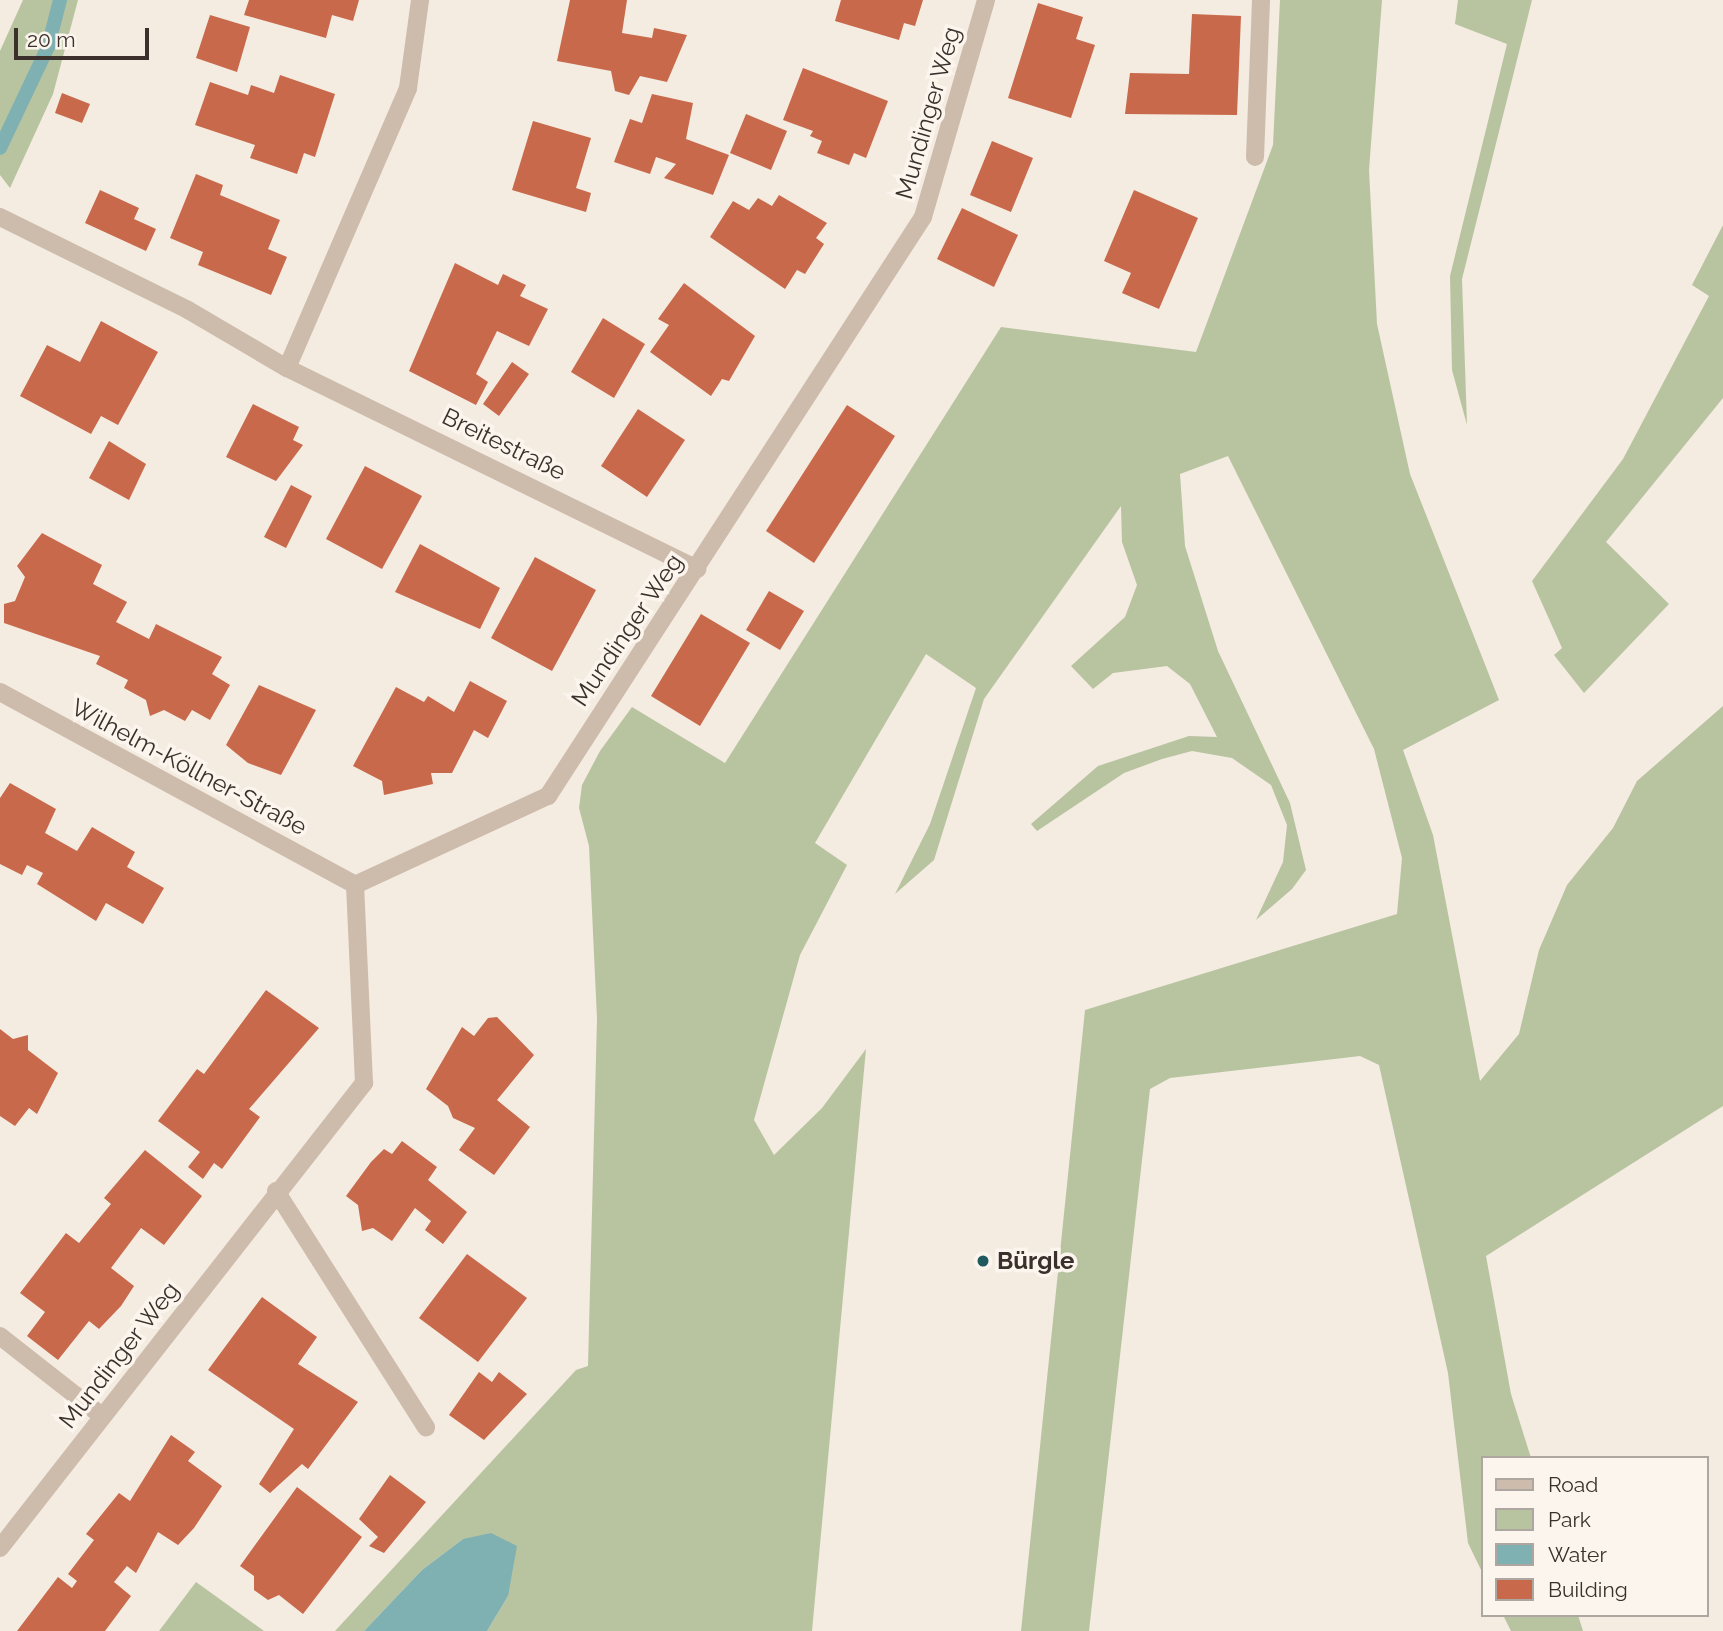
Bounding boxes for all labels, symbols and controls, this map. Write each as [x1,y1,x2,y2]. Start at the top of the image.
scale bar [18,14,152,58]
street label: Mundinger Weg [889,23,967,203]
text: 20 m [27,27,75,52]
street label: Breitestraße [438,402,570,486]
street label: Mundinger Weg [565,548,689,712]
street label: Wilhelm-Köllner-Straße [66,693,312,841]
place label: Bürgle [997,1247,1074,1275]
marker: Bürgle [975,1253,991,1269]
street label: Mundinger Weg [52,1275,186,1435]
legend [1482,1456,1709,1617]
text: Road [1548,1472,1598,1497]
text: Park [1548,1507,1591,1532]
text: Water [1548,1542,1607,1567]
text: Building [1548,1577,1628,1602]

